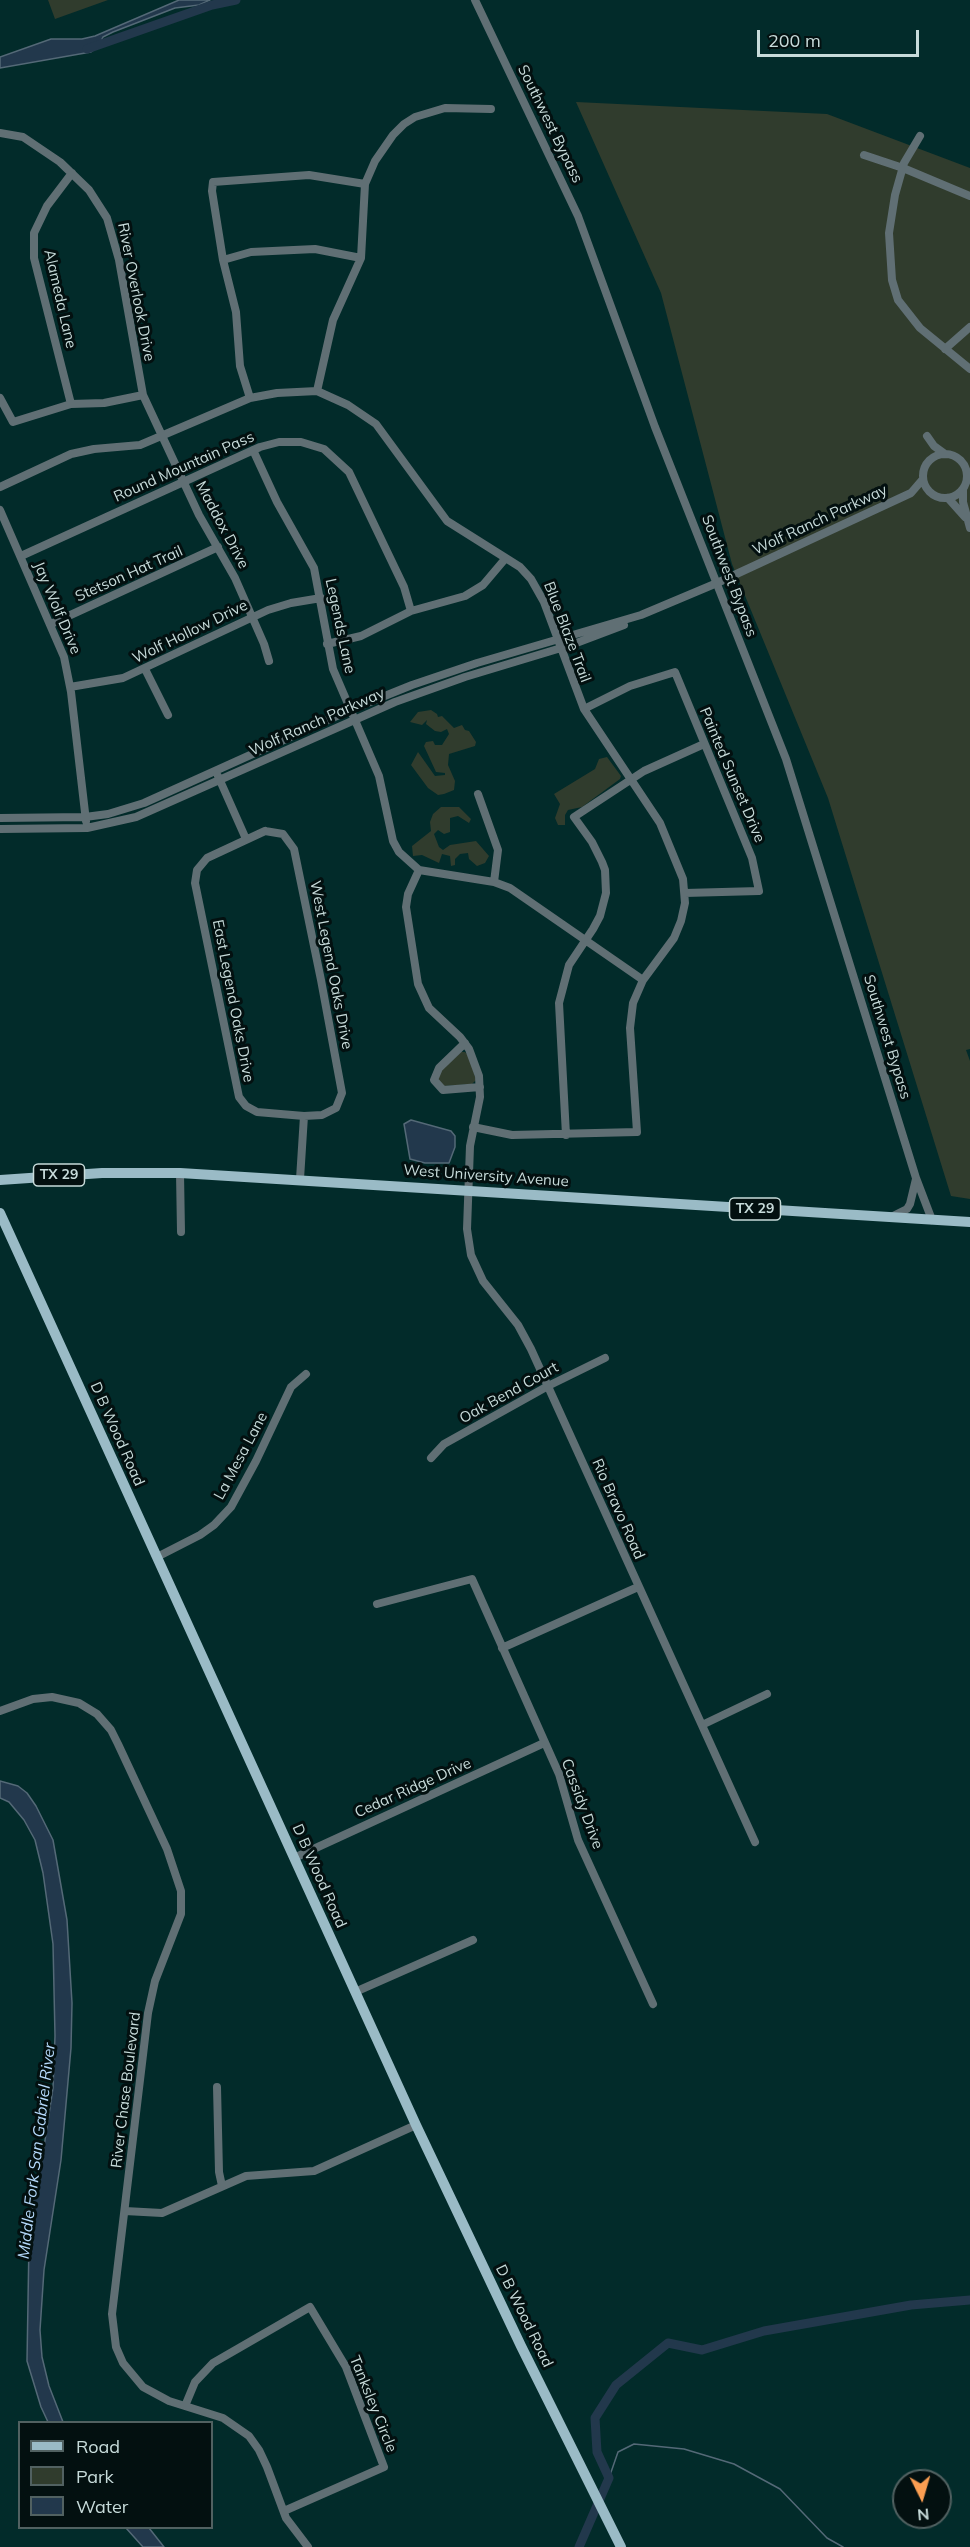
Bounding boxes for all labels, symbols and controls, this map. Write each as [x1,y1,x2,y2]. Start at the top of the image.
scale bar [760,18,922,56]
text: 200 m [768,29,821,52]
street label: Southwest Bypass [514,62,586,186]
street label: River Overlook Drive [114,221,158,363]
street label: Alameda Lane [40,248,80,350]
street label: Round Mountain Pass [111,428,257,506]
street label: Maddox Drive [191,478,253,572]
street label: Wolf Ranch Parkway [750,481,890,559]
street label: Southwest Bypass [697,512,761,640]
street label: Stetson Hat Trail [72,542,186,606]
street label: Jay Wolf Drive [29,559,85,657]
street label: Legends Lane [321,577,359,675]
street label: Blue Blaze Trail [540,579,594,685]
street label: Wolf Hollow Drive [130,596,250,668]
street label: Wolf Ranch Parkway [247,684,387,760]
street label: Painted Sunset Drive [695,705,769,845]
street label: West Legend Oaks Drive [306,879,356,1051]
street label: East Legend Oaks Drive [208,918,258,1084]
street label: Southwest Bypass [860,973,914,1101]
street label: West University Avenue [403,1161,569,1191]
road number: TX 29 [34,1164,84,1186]
road number: TX 29 [730,1198,780,1220]
street label: Oak Bend Court [456,1358,562,1428]
street label: D B Wood Road [86,1379,148,1489]
street label: La Mesa Lane [210,1409,272,1503]
street label: Rio Bravo Road [588,1456,648,1562]
street label: Cedar Ridge Drive [352,1754,474,1822]
street label: Cassidy Drive [557,1756,607,1852]
street label: D B Wood Road [288,1821,350,1931]
street label: River Chase Boulevard [107,2011,145,2169]
water label: Middle Fork San Gabriel River [14,2042,60,2260]
street label: D B Wood Road [491,2262,557,2370]
street label: Tanksley Circle [345,2353,401,2455]
legend [18,2421,213,2529]
text: Road [76,2435,120,2458]
text: Park [76,2465,114,2488]
north arrow [892,2469,952,2529]
text: Water [76,2495,128,2518]
text: N [916,2504,930,2525]

